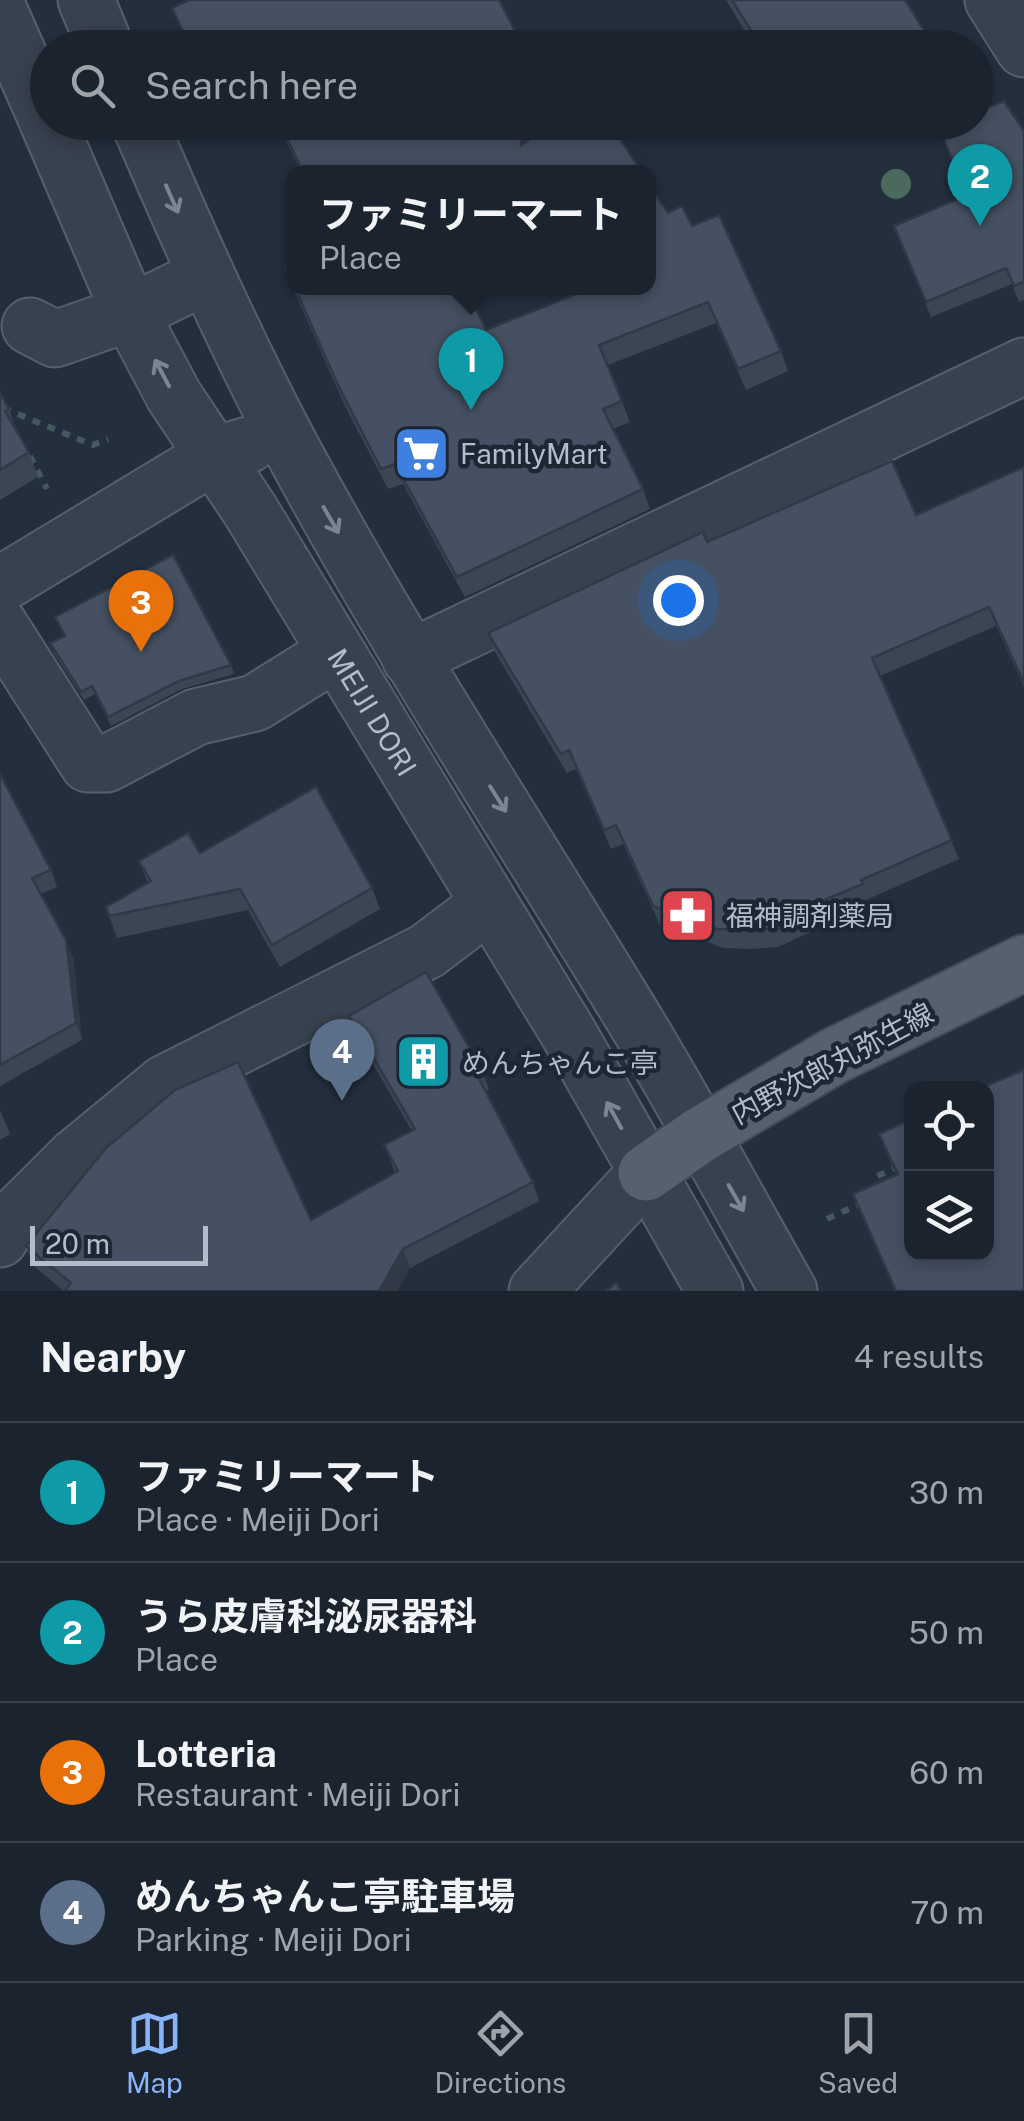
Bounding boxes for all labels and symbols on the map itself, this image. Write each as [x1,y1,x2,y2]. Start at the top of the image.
pin: 2 [948,144,1012,226]
one-way arrow [164,183,182,214]
pin: 1 [438,328,504,410]
one-way arrow [152,359,171,388]
supermarket icon: FamilyMart [391,423,451,483]
place label: FamilyMart [460,437,608,470]
one-way arrow [322,505,342,534]
pin: 3 [108,570,174,652]
your location [653,575,704,626]
street label: MEIJI DORI [322,642,424,781]
one-way arrow [488,784,508,813]
pharmacy icon: 福神調剤薬局 [657,885,717,945]
place label: 福神調剤薬局 [726,899,894,932]
street label: 内野次郎丸弥生線 [725,996,939,1130]
pin: 4 [310,1018,374,1101]
building icon: めんちゃんこ亭 [393,1032,453,1092]
place label: めんちゃんこ亭 [462,1046,658,1079]
one-way arrow [604,1101,624,1130]
one-way arrow [727,1183,747,1212]
scale bar [30,1221,208,1266]

